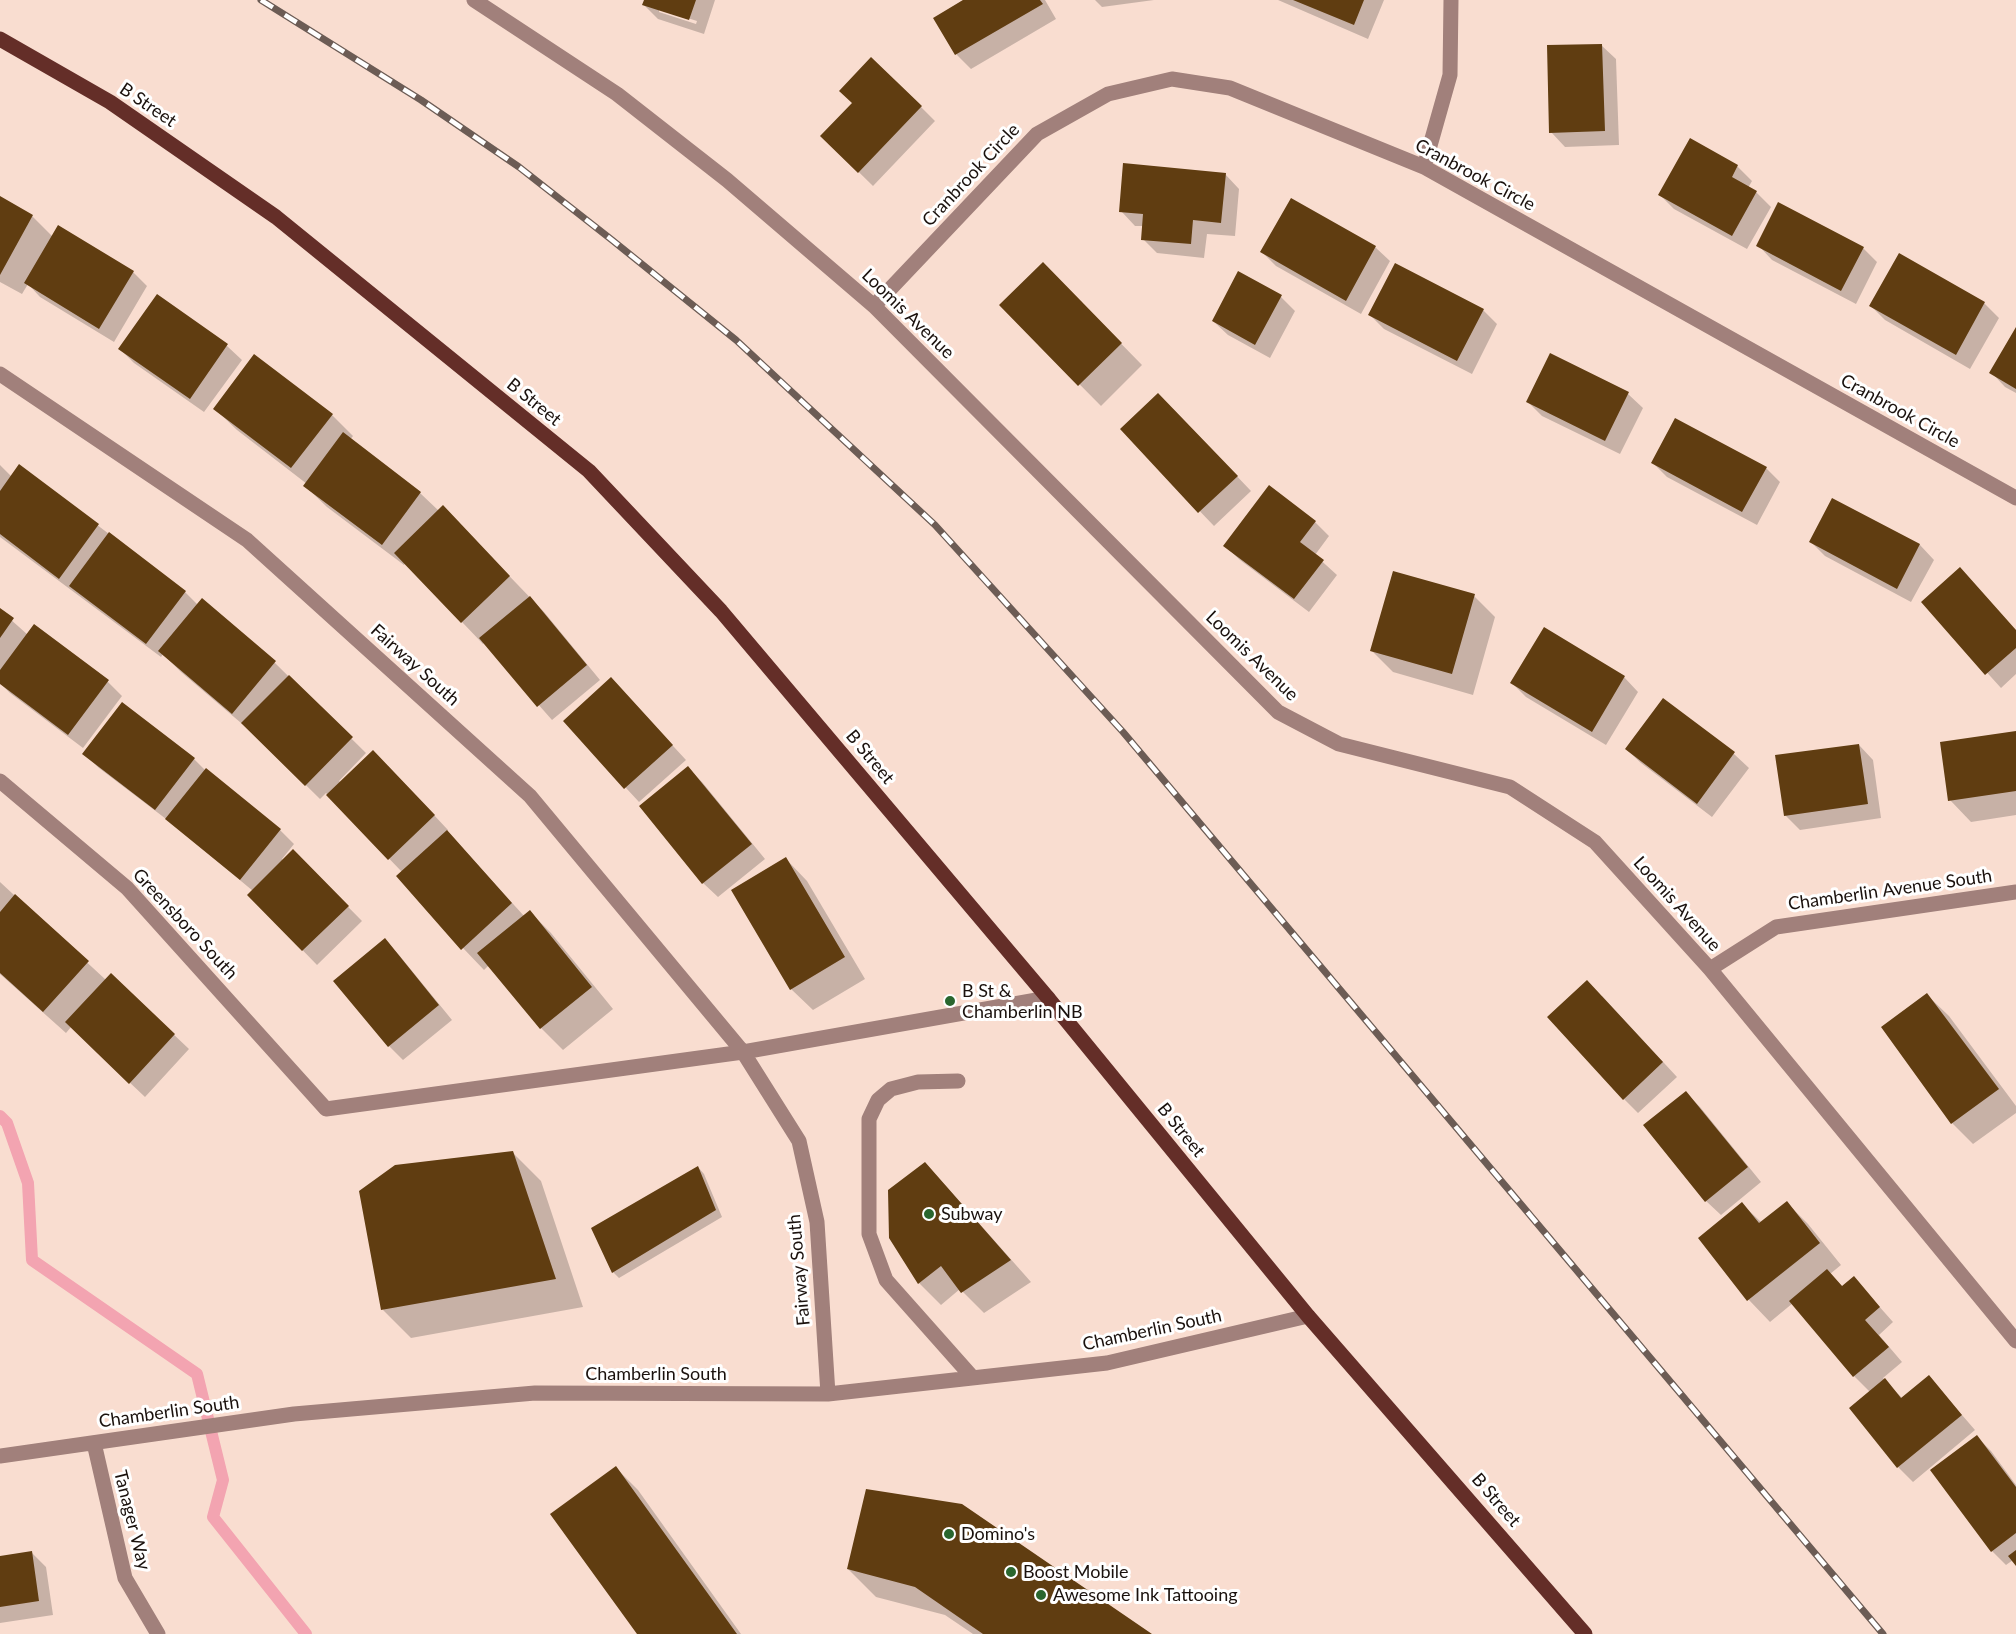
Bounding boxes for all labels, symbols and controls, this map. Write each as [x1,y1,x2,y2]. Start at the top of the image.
street label: B Street [116,78,180,132]
street label: Cranbrook Circle [918,119,1024,231]
street label: Cranbrook Circle [1411,134,1539,216]
street label: Loomis Avenue [857,265,959,363]
street label: Cranbrook Circle [1837,369,1963,453]
street label: B Street [502,374,566,430]
street label: Loomis Avenue [1201,607,1303,705]
street label: Fairway South [366,620,464,710]
street label: B Street [841,726,899,788]
street label: Loomis Avenue [1629,852,1725,956]
street label: Greensboro South [128,864,242,984]
street label: Chamberlin Avenue South [1787,865,1993,915]
place label: B St & Chamberlin NB [962,980,1083,1022]
marker: B St & Chamberlin NB [943,994,957,1008]
street label: B Street [1153,1098,1209,1162]
place label: Subway [941,1203,1003,1225]
marker: Subway [922,1207,936,1221]
street label: Fairway South [783,1213,815,1327]
street label: Chamberlin South [1080,1305,1224,1355]
street label: Chamberlin South [585,1363,727,1385]
street label: Chamberlin South [97,1391,241,1433]
street label: Tanager Way [109,1468,155,1572]
street label: B Street [1467,1469,1525,1531]
place label: Domino's [961,1523,1035,1545]
marker: Domino's [942,1527,956,1541]
place label: Boost Mobile [1023,1561,1129,1583]
marker: Boost Mobile [1004,1565,1018,1579]
place label: Awesome Ink Tattooing [1053,1584,1238,1606]
marker: Awesome Ink Tattooing [1034,1588,1048,1602]

